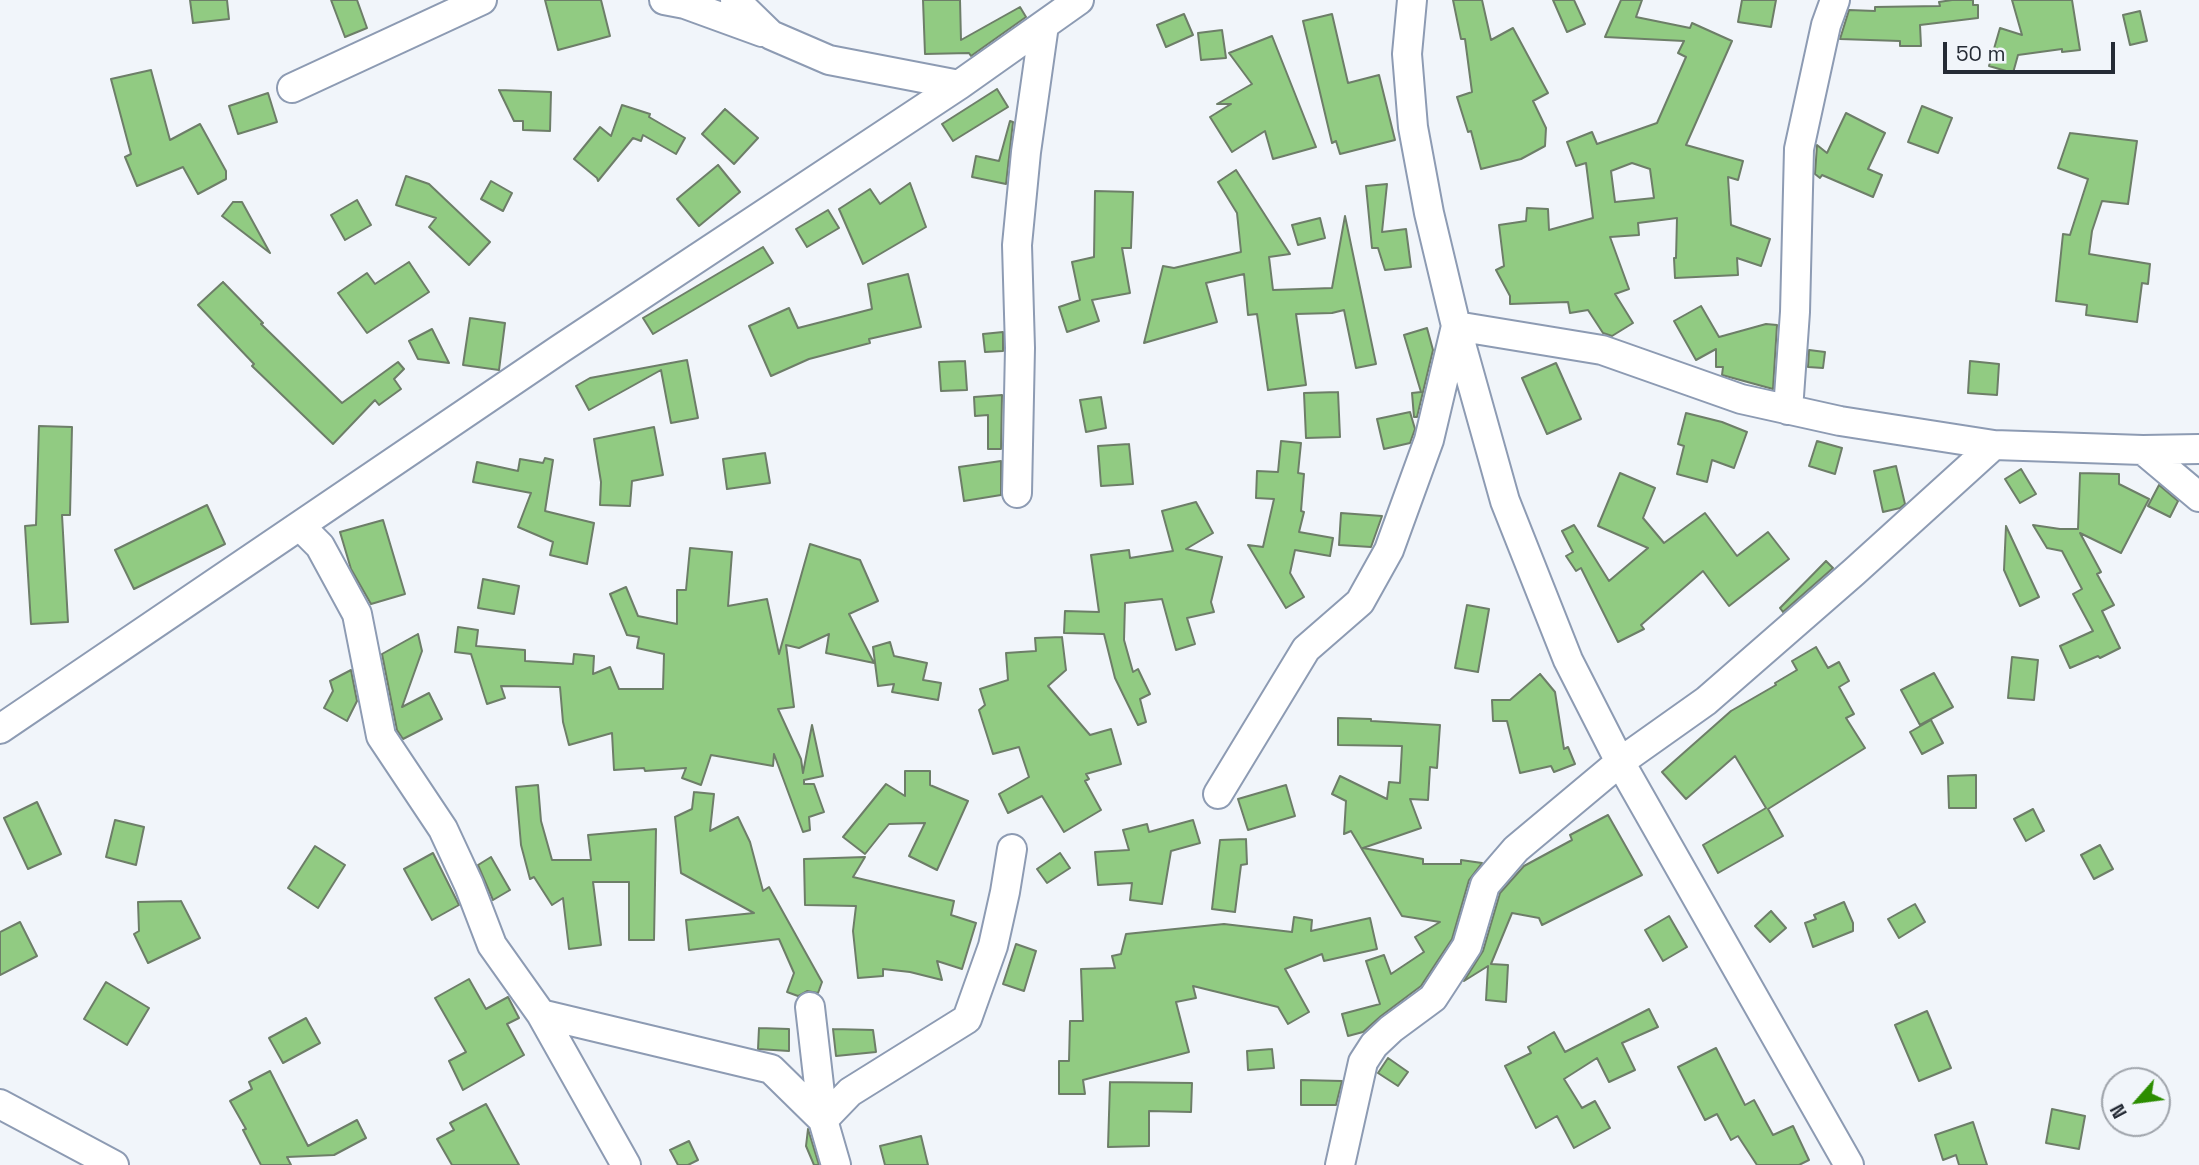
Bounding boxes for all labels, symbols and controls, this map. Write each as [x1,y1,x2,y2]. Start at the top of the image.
scale bar [1947,28,2118,72]
text: 50 m [1956,40,2006,67]
north arrow [2101,1067,2171,1137]
text: N [2105,1100,2133,1123]

